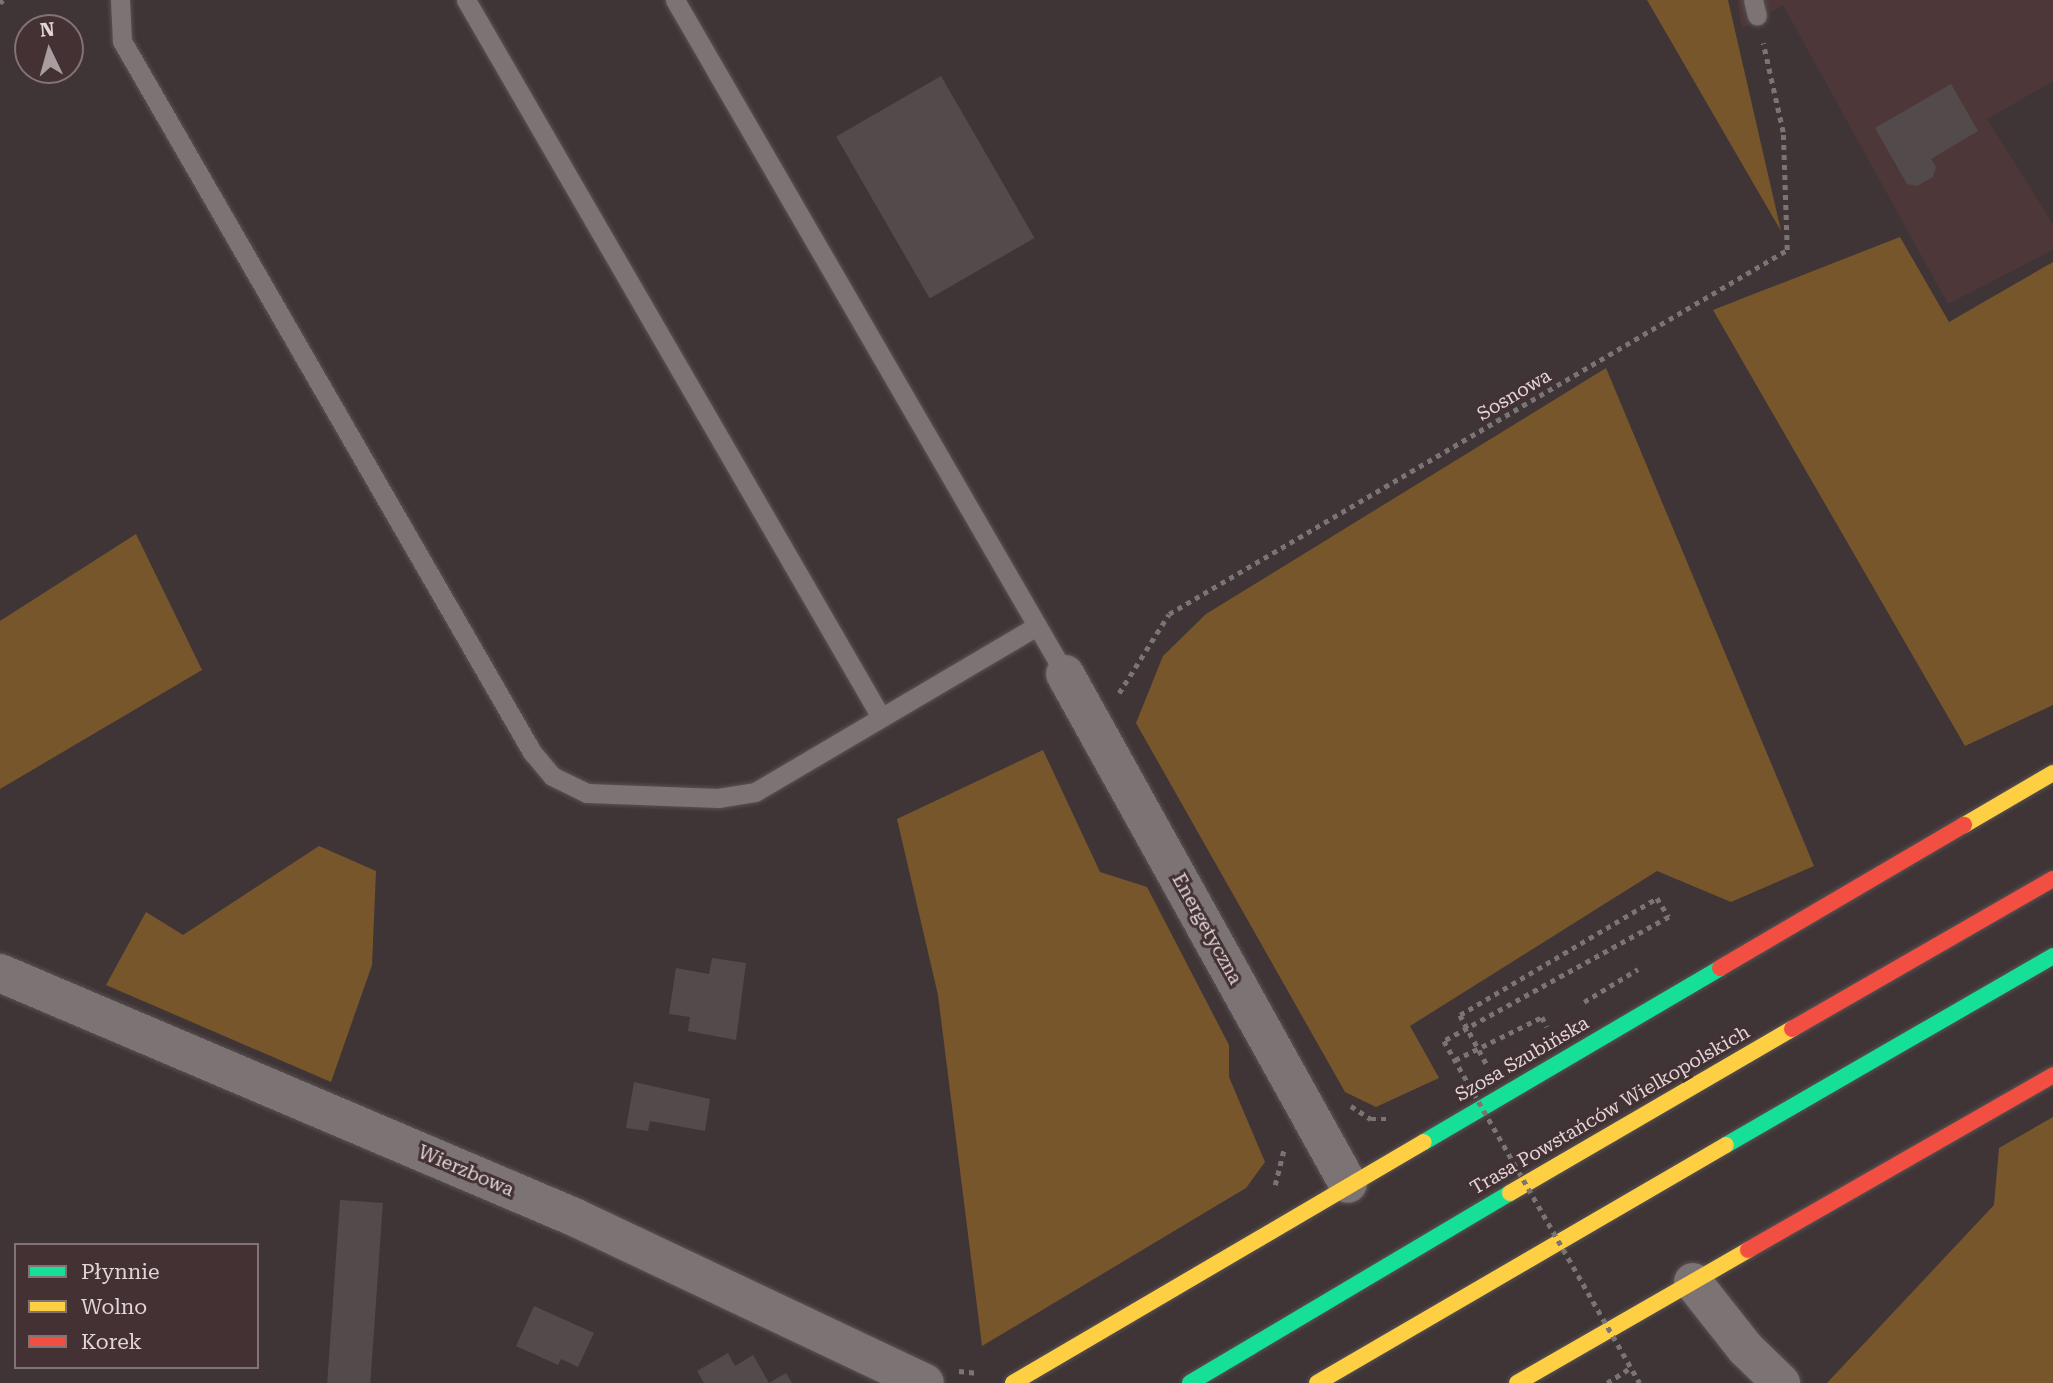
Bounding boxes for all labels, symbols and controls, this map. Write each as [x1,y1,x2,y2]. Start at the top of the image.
north arrow [14,14,84,84]
text: N [39,17,56,42]
street label: Sosnowa [1473,364,1555,426]
street label: Energetyczna [1167,870,1247,988]
street label: Szosa Szubińska [1451,1012,1593,1106]
street label: Trasa Powstańców Wielkopolskich [1466,1020,1754,1200]
street label: Wierzbowa [415,1141,517,1201]
legend [14,1243,259,1369]
text: Płynnie [81,1260,160,1284]
text: Wolno [81,1295,147,1319]
text: Korek [81,1330,142,1354]

